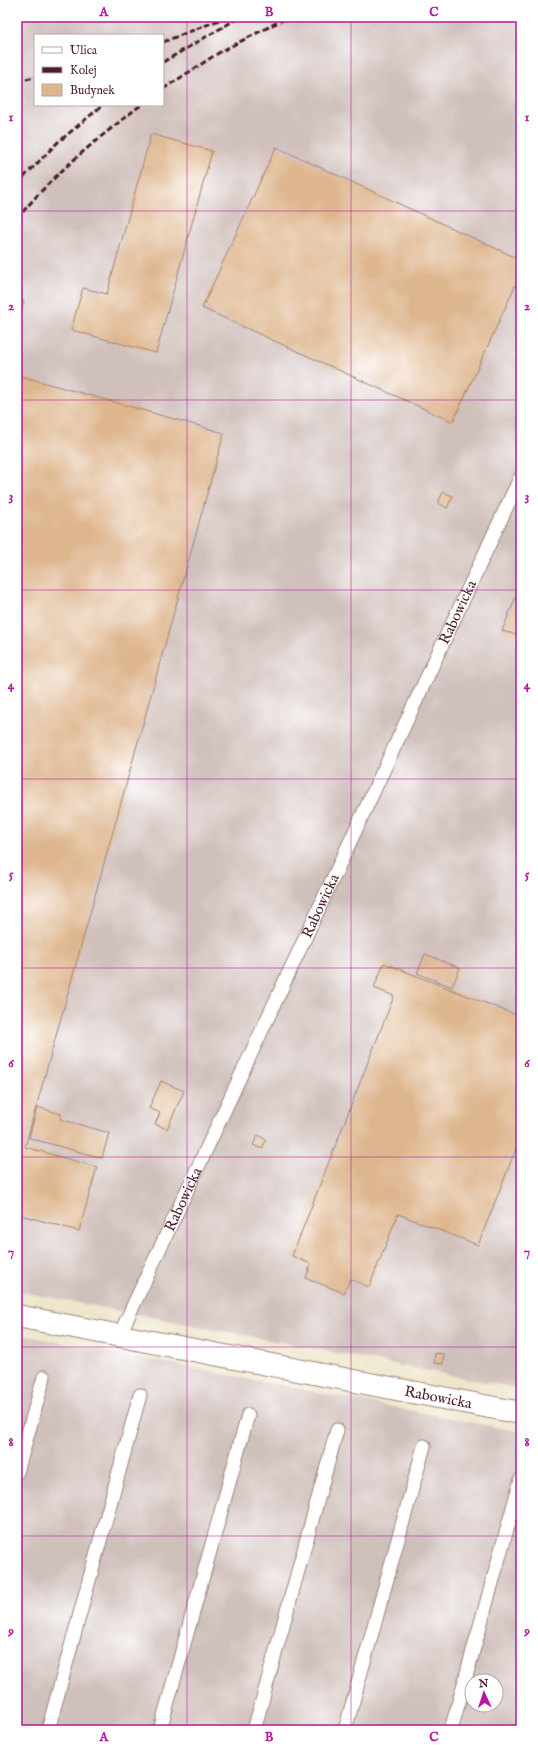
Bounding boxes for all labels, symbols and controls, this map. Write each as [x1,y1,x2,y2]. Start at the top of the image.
text: A [99,4,110,21]
text: B [265,4,274,21]
text: C [429,4,439,21]
legend [34,34,164,106]
text: Ulica [70,43,98,58]
text: Kolej [70,63,97,78]
text: Budynek [70,83,115,98]
text: 1 [9,109,14,126]
text: 1 [525,109,530,126]
text: 2 [8,298,14,315]
text: 2 [524,298,530,315]
text: 3 [9,488,14,505]
text: 3 [525,488,530,505]
street label: Rabowicka [435,577,481,647]
text: 4 [8,677,15,694]
text: 4 [524,677,531,694]
text: 5 [9,866,14,883]
text: 5 [525,866,530,883]
street label: Rabowicka [297,870,344,941]
text: 6 [8,1055,14,1072]
text: 6 [524,1055,530,1072]
street label: Rabowicka [160,1164,207,1235]
text: 7 [8,1244,14,1261]
text: 7 [524,1244,530,1261]
street label: Rabowicka [403,1382,474,1413]
text: 8 [8,1434,14,1451]
text: 8 [524,1434,530,1451]
text: 9 [7,1623,14,1640]
text: 9 [523,1623,530,1640]
north arrow [464,1673,504,1713]
text: N [477,1677,489,1691]
text: A [99,1729,110,1746]
text: B [265,1729,274,1746]
text: C [429,1729,439,1746]

